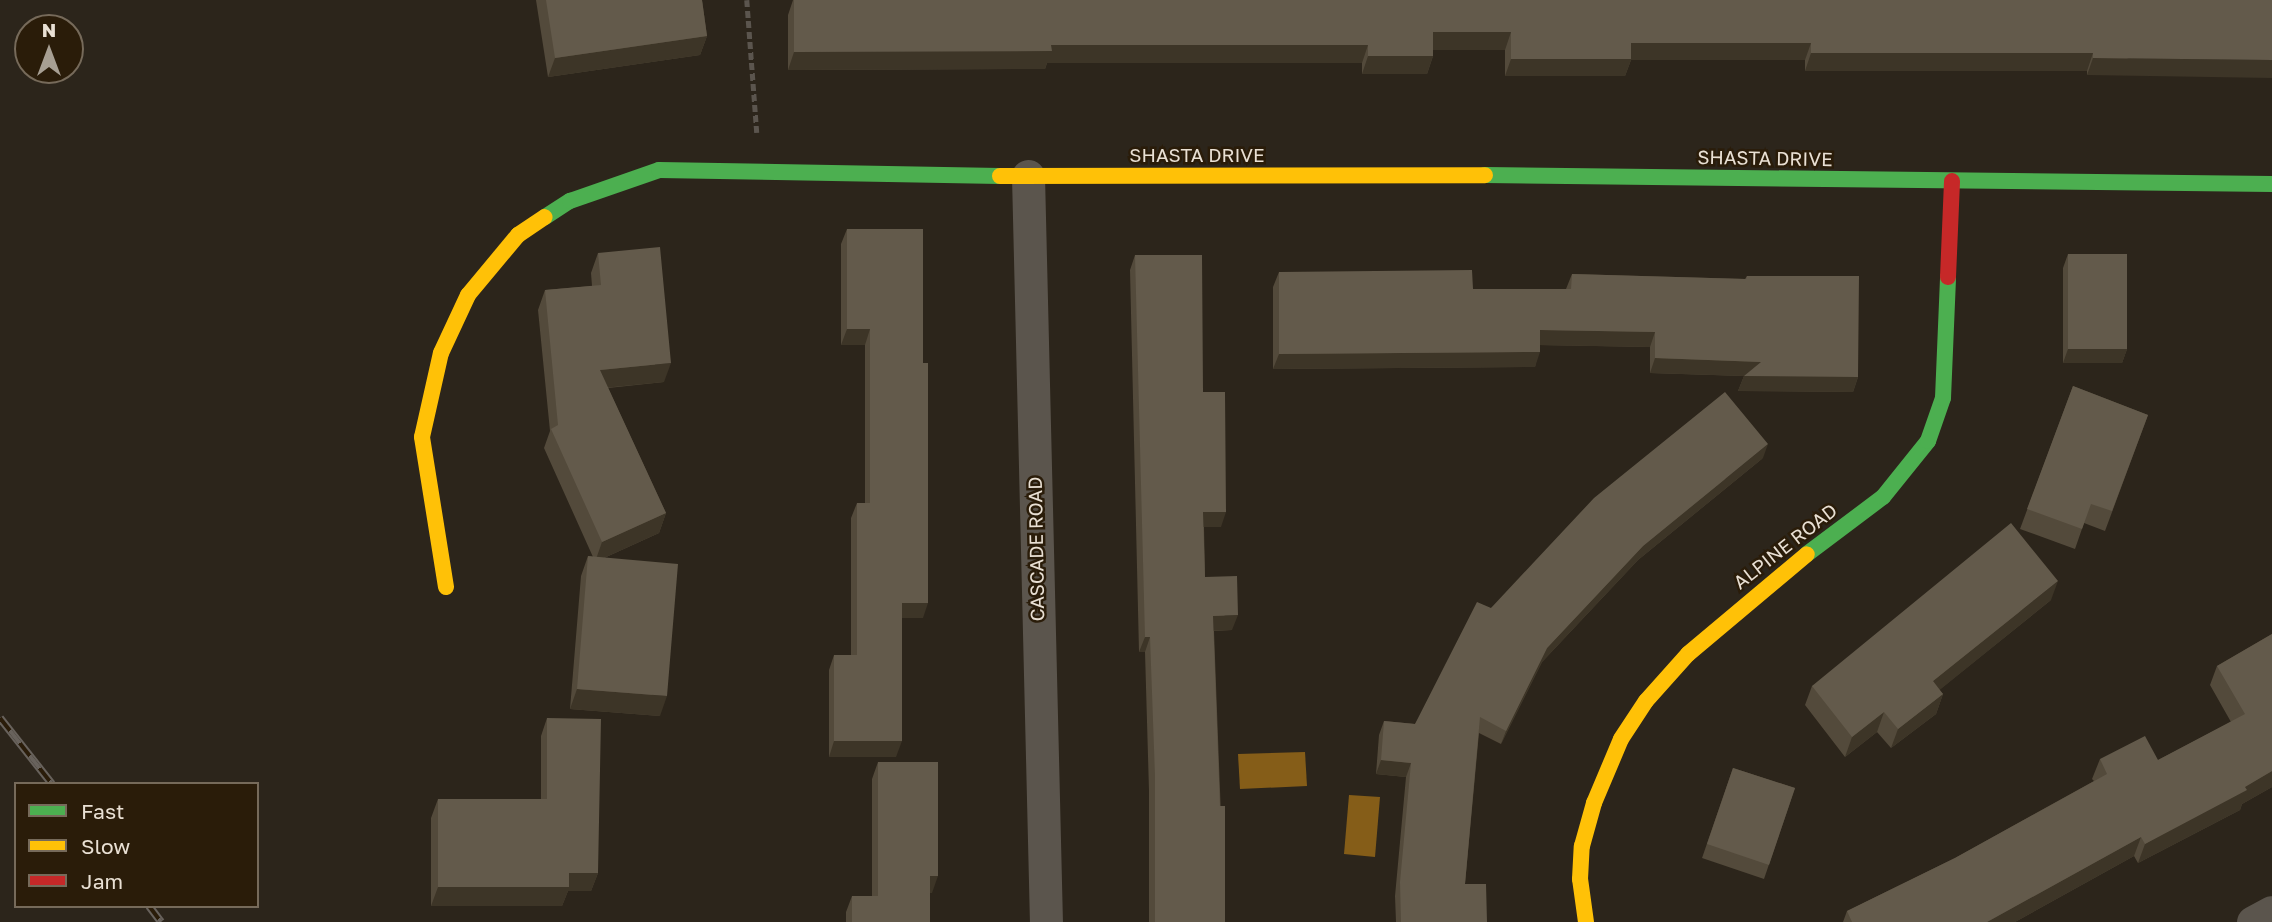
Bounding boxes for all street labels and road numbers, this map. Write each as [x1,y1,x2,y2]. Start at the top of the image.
street label: SHASTA DRIVE [1129,144,1265,166]
street label: SHASTA DRIVE [1697,145,1833,171]
street label: CASCADE ROAD [1023,476,1049,622]
street label: ALPINE ROAD [1729,498,1841,594]

